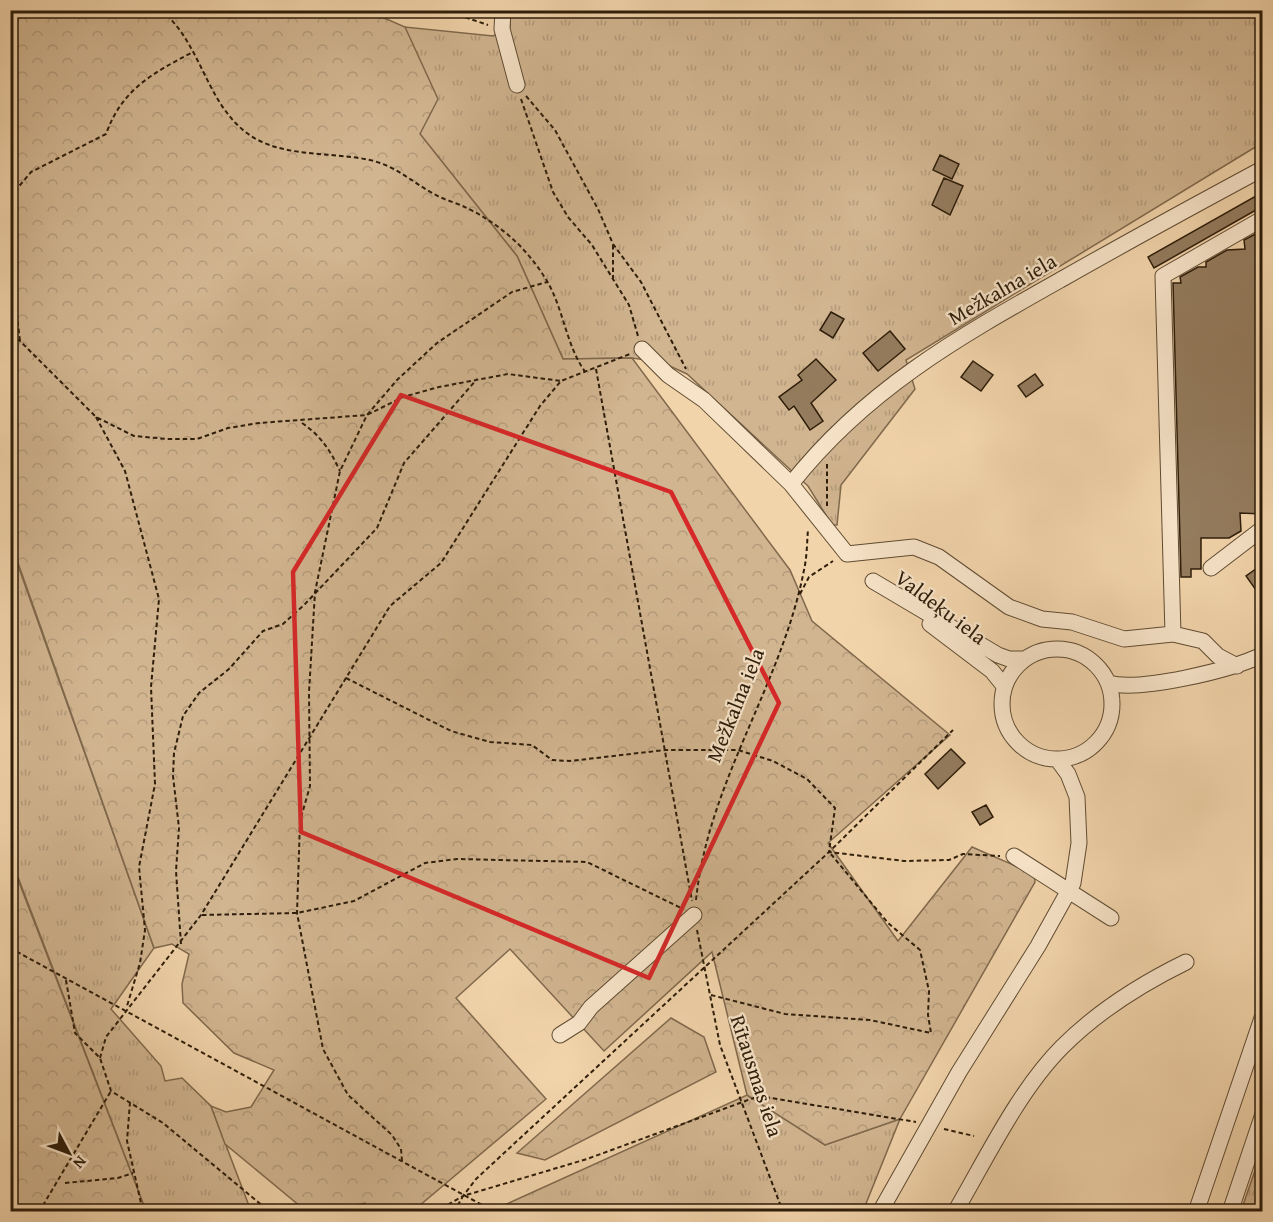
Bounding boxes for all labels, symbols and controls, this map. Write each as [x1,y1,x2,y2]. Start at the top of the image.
street label: Mežkalna iela [942,245,1062,333]
street label: Valdeķu iela [889,562,993,652]
street label: Mežkalna iela [698,643,772,767]
street label: Rītausmas iela [723,1011,791,1141]
north arrow [39,1123,99,1183]
text: N [68,1151,93,1175]

